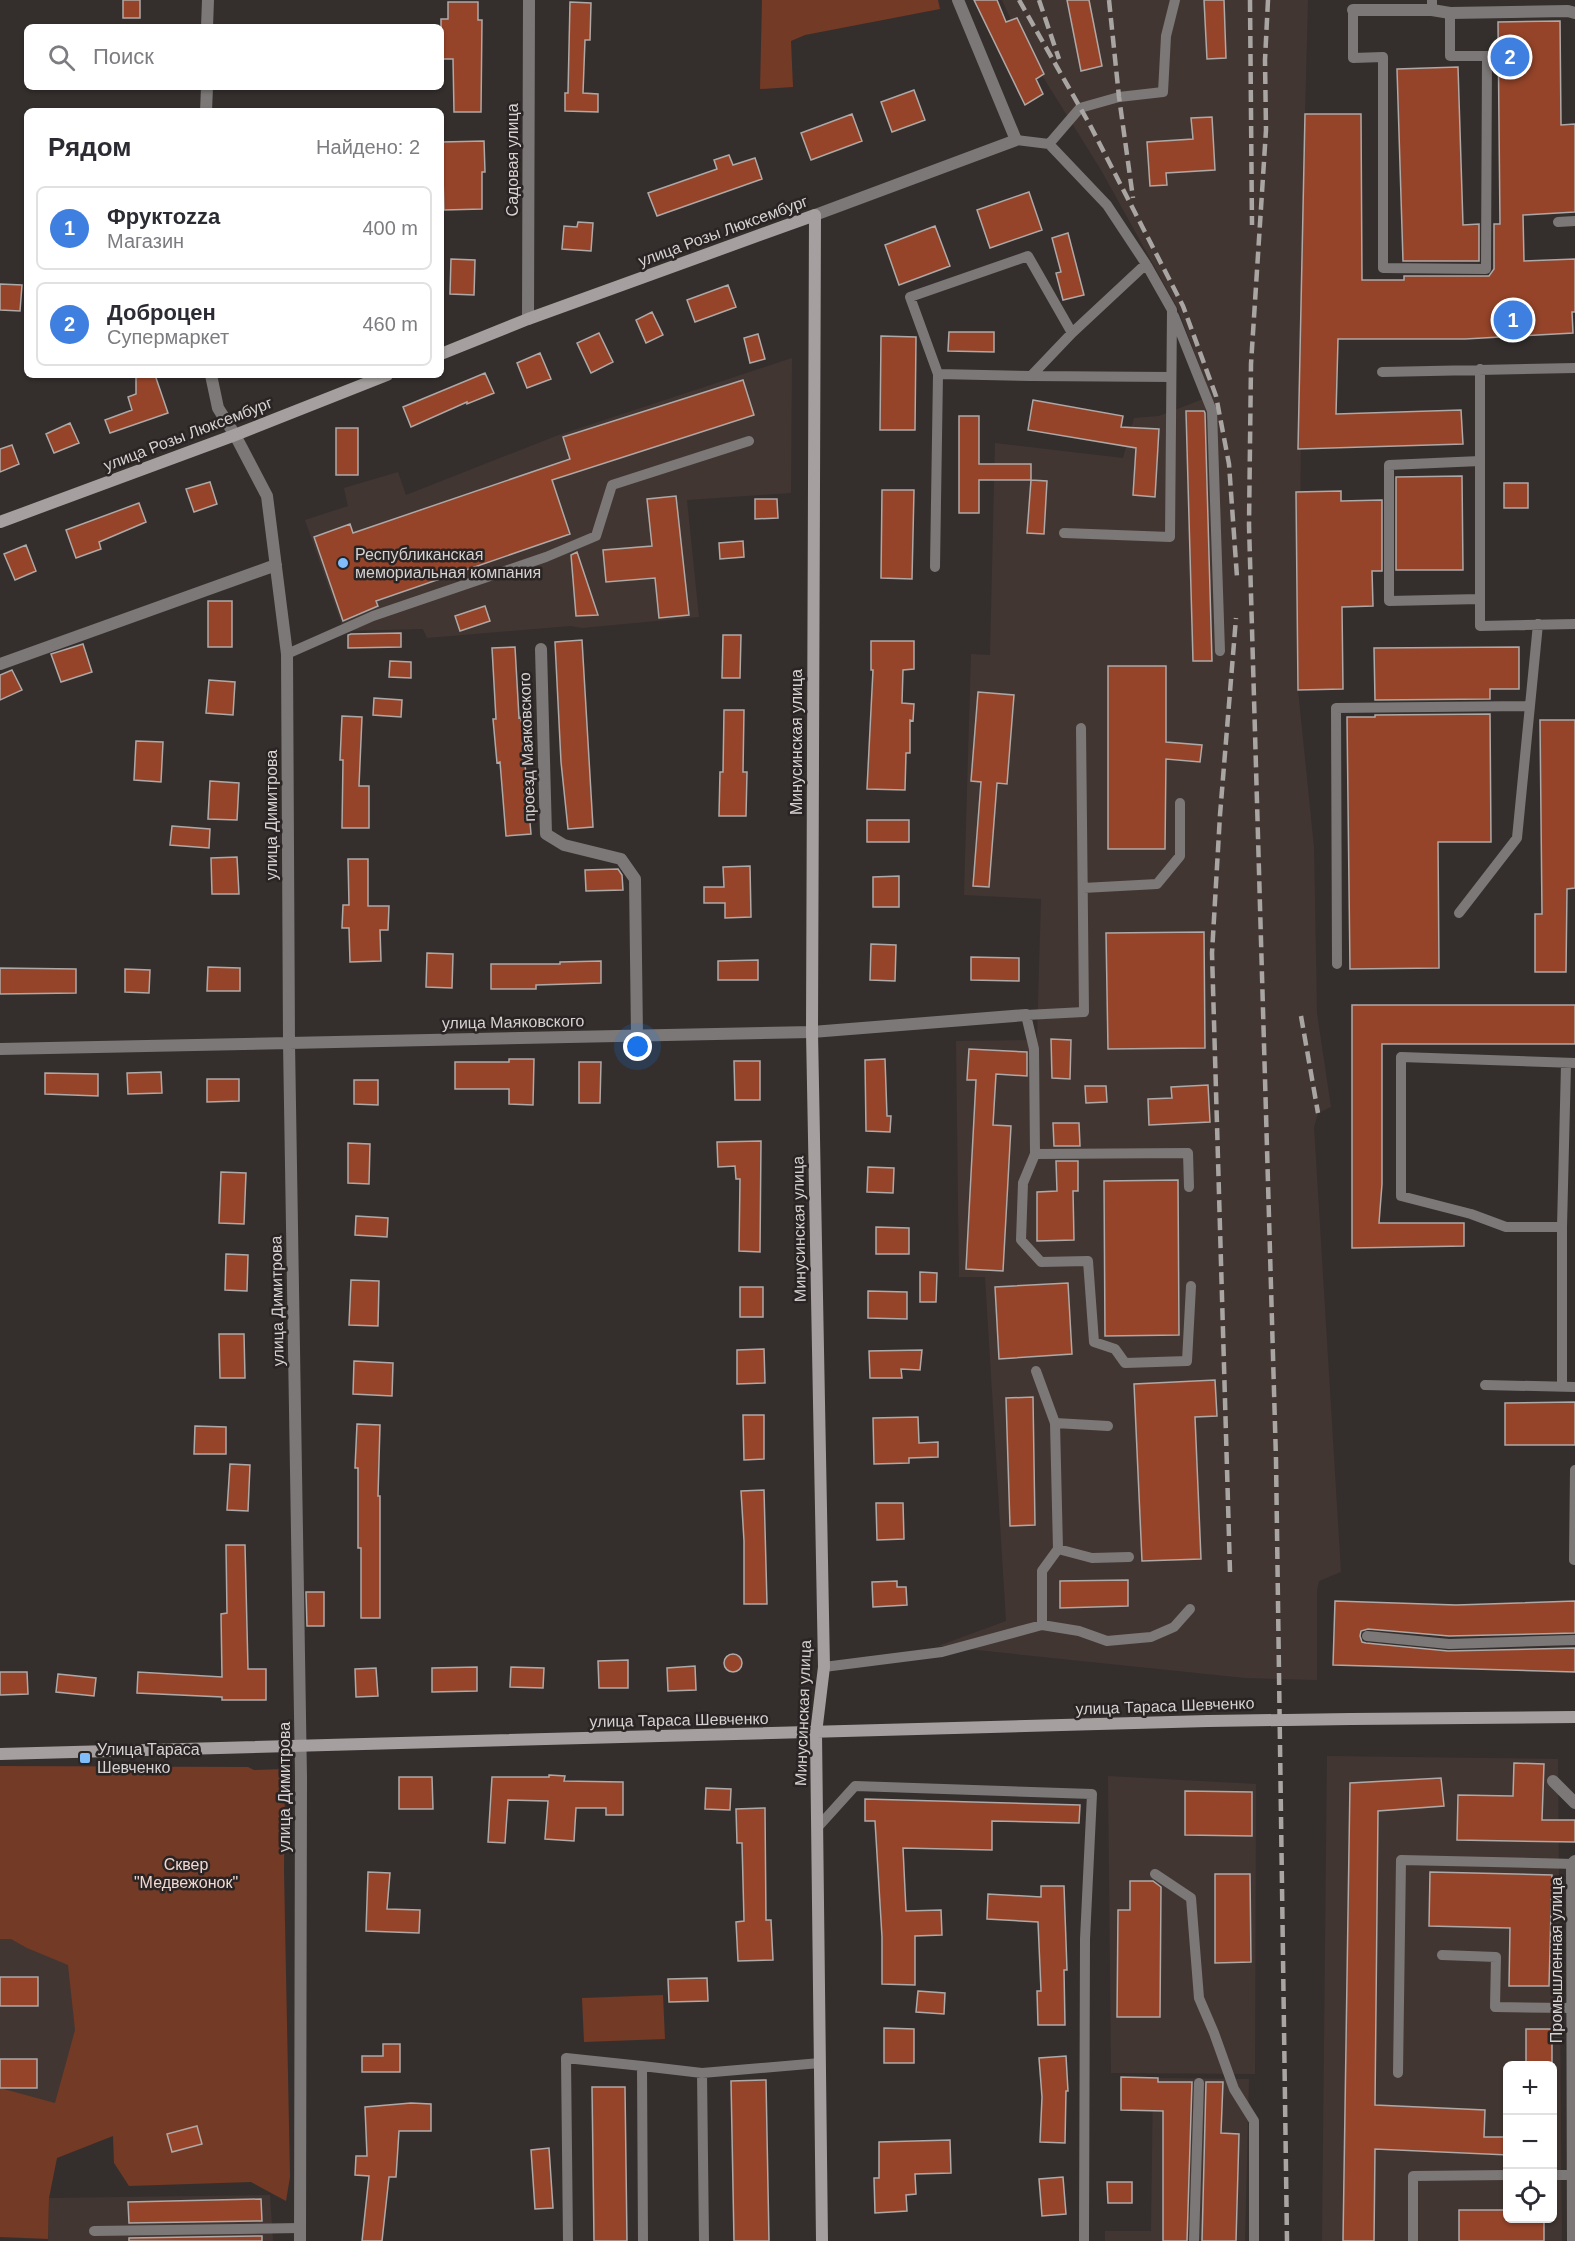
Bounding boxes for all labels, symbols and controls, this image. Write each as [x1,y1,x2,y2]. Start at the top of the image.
search box [24,24,444,90]
pin: 2 [1490,34,1530,80]
icon: search [45,41,78,74]
text: Поиск [93,44,154,69]
street label: Садовая улица [504,103,521,217]
text: Рядом [48,132,131,162]
text: Найдено: 2 [316,136,420,158]
street label: улица Розы Люксембург [636,192,810,270]
text: Фруктоzzа [107,204,220,229]
text: 1 [64,217,75,239]
text: 400 m [362,217,418,239]
text: Магазин [107,230,184,252]
pin: 1 [1494,298,1532,342]
text: Доброцен [107,300,216,325]
text: 2 [64,313,75,335]
text: 460 m [362,313,418,335]
text: Супермаркет [107,326,229,348]
street label: улица Розы Люксембург [101,394,275,474]
place label: Республиканская мемориальная компания [355,546,541,581]
marker: Республиканская мемориальная компания [336,556,350,570]
street label: Минусинская улица [788,669,805,815]
street label: проезд Маяковского [516,672,538,822]
street label: улица Димитрова [263,750,280,880]
street label: улица Маяковского [442,1012,584,1032]
your location [623,1032,652,1061]
street label: Минусинская улица [789,1156,809,1302]
street label: улица Димитрова [267,1236,287,1366]
street label: Минусинская улица [792,1640,814,1786]
street label: улица Тараса Шевченко [1075,1694,1255,1718]
street label: улица Тараса Шевченко [589,1710,769,1730]
street label: улица Димитрова [276,1722,293,1852]
place label: Улица Тараса Шевченко [97,1741,200,1776]
marker: Улица Тараса Шевченко [78,1751,92,1765]
park label: Сквер "Медвежонок" [134,1856,238,1891]
street label: Промышленная улица [1548,1877,1565,2043]
map controls [1503,2061,1557,2223]
button: + [1503,2061,1557,2115]
button: − [1503,2115,1557,2169]
button: locate [1503,2169,1557,2223]

